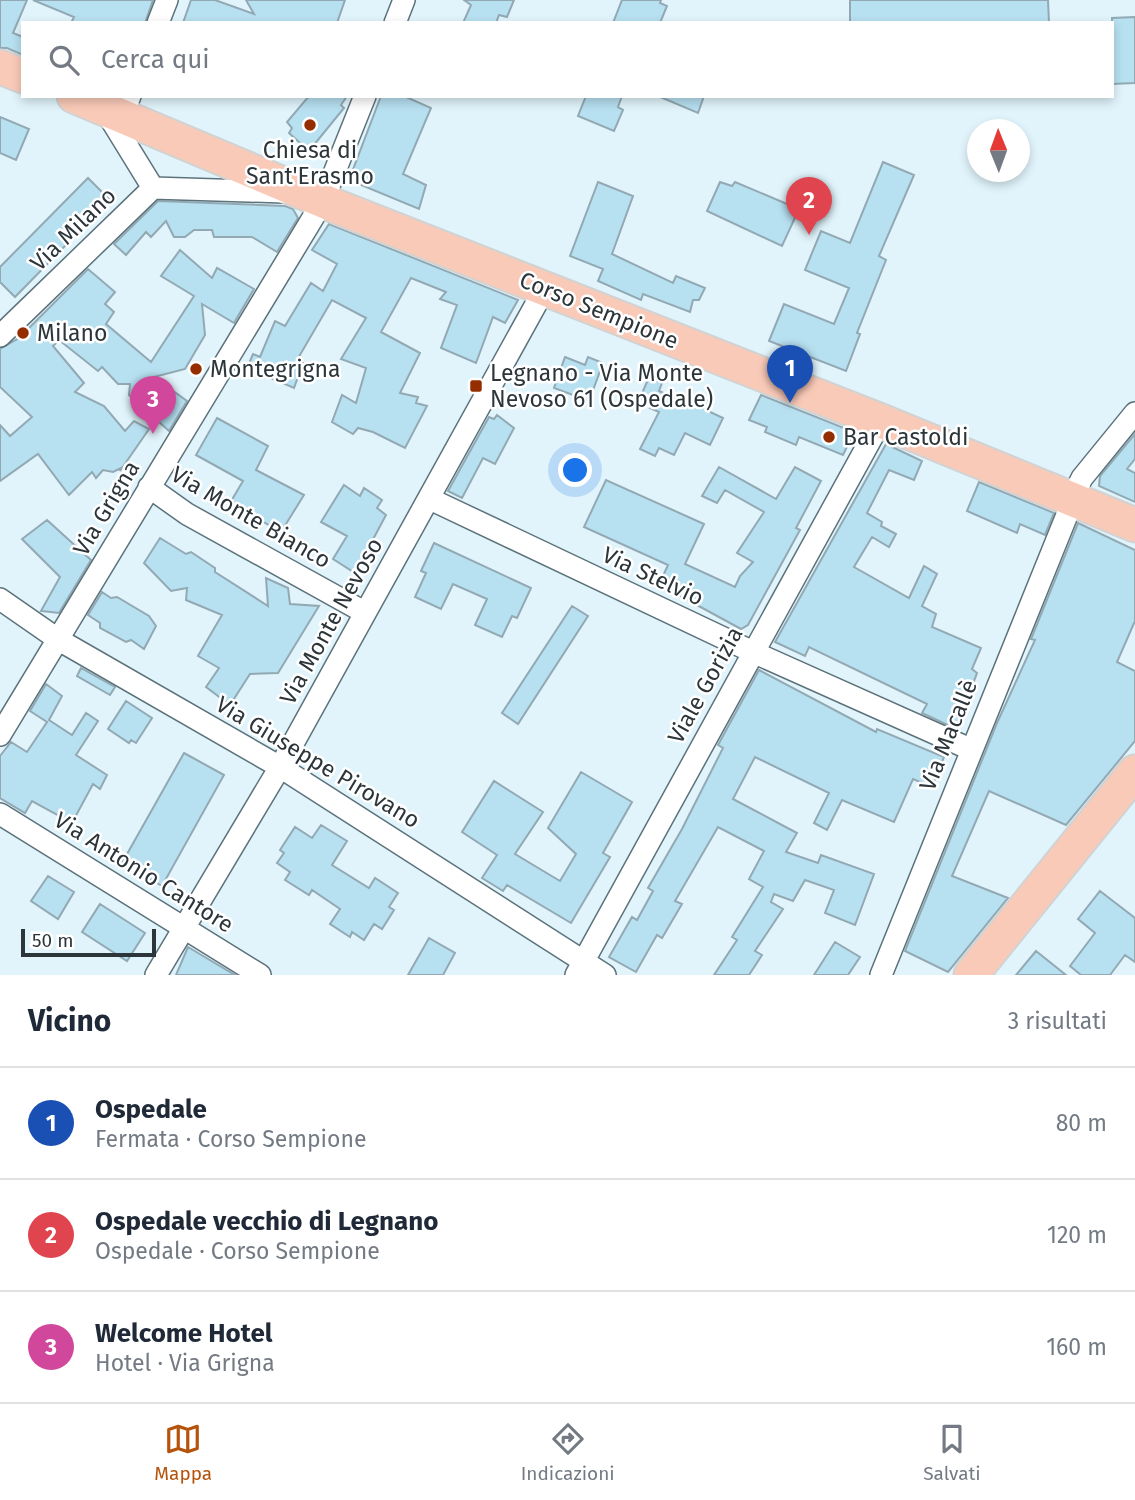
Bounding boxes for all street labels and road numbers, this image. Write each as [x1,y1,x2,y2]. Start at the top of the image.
street label: Via Milano [24,181,122,277]
street label: Corso Sempione [515,265,683,355]
street label: Via Grigna [67,455,145,561]
street label: Via Monte Bianco [166,460,336,574]
street label: Via Monte Nevoso [274,533,388,709]
street label: Via Stelvio [598,540,708,612]
street label: Viale Gorizia [661,622,749,748]
street label: Via Macallè [913,675,983,795]
street label: Via Giuseppe Pirovano [211,690,425,834]
street label: Via Antonio Cantore [49,805,239,939]

